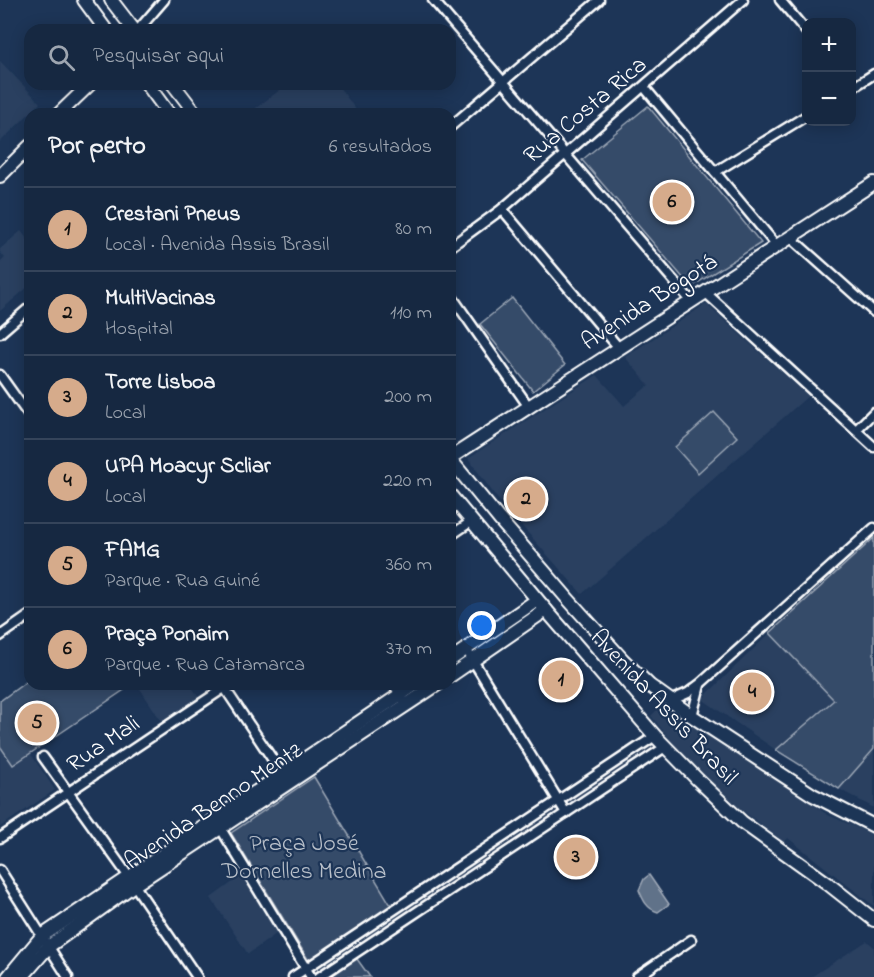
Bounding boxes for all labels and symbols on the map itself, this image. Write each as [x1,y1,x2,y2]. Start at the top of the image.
street label: Rua Costa Rica [517,49,655,173]
pin: 6 [652,180,692,224]
street label: Avenida Bogotá [575,246,725,360]
pin: 2 [506,476,546,522]
your location [467,611,496,640]
street label: Avenida Assis Brasil [581,622,745,794]
pin: 1 [542,658,580,702]
pin: 4 [732,670,771,714]
pin: 5 [18,700,57,746]
street label: Rua Mali [60,708,148,782]
street label: Avenida Benno Mentz [118,734,311,880]
park label: Praça José Dornelles Medina [220,827,387,890]
pin: 3 [556,834,596,880]

